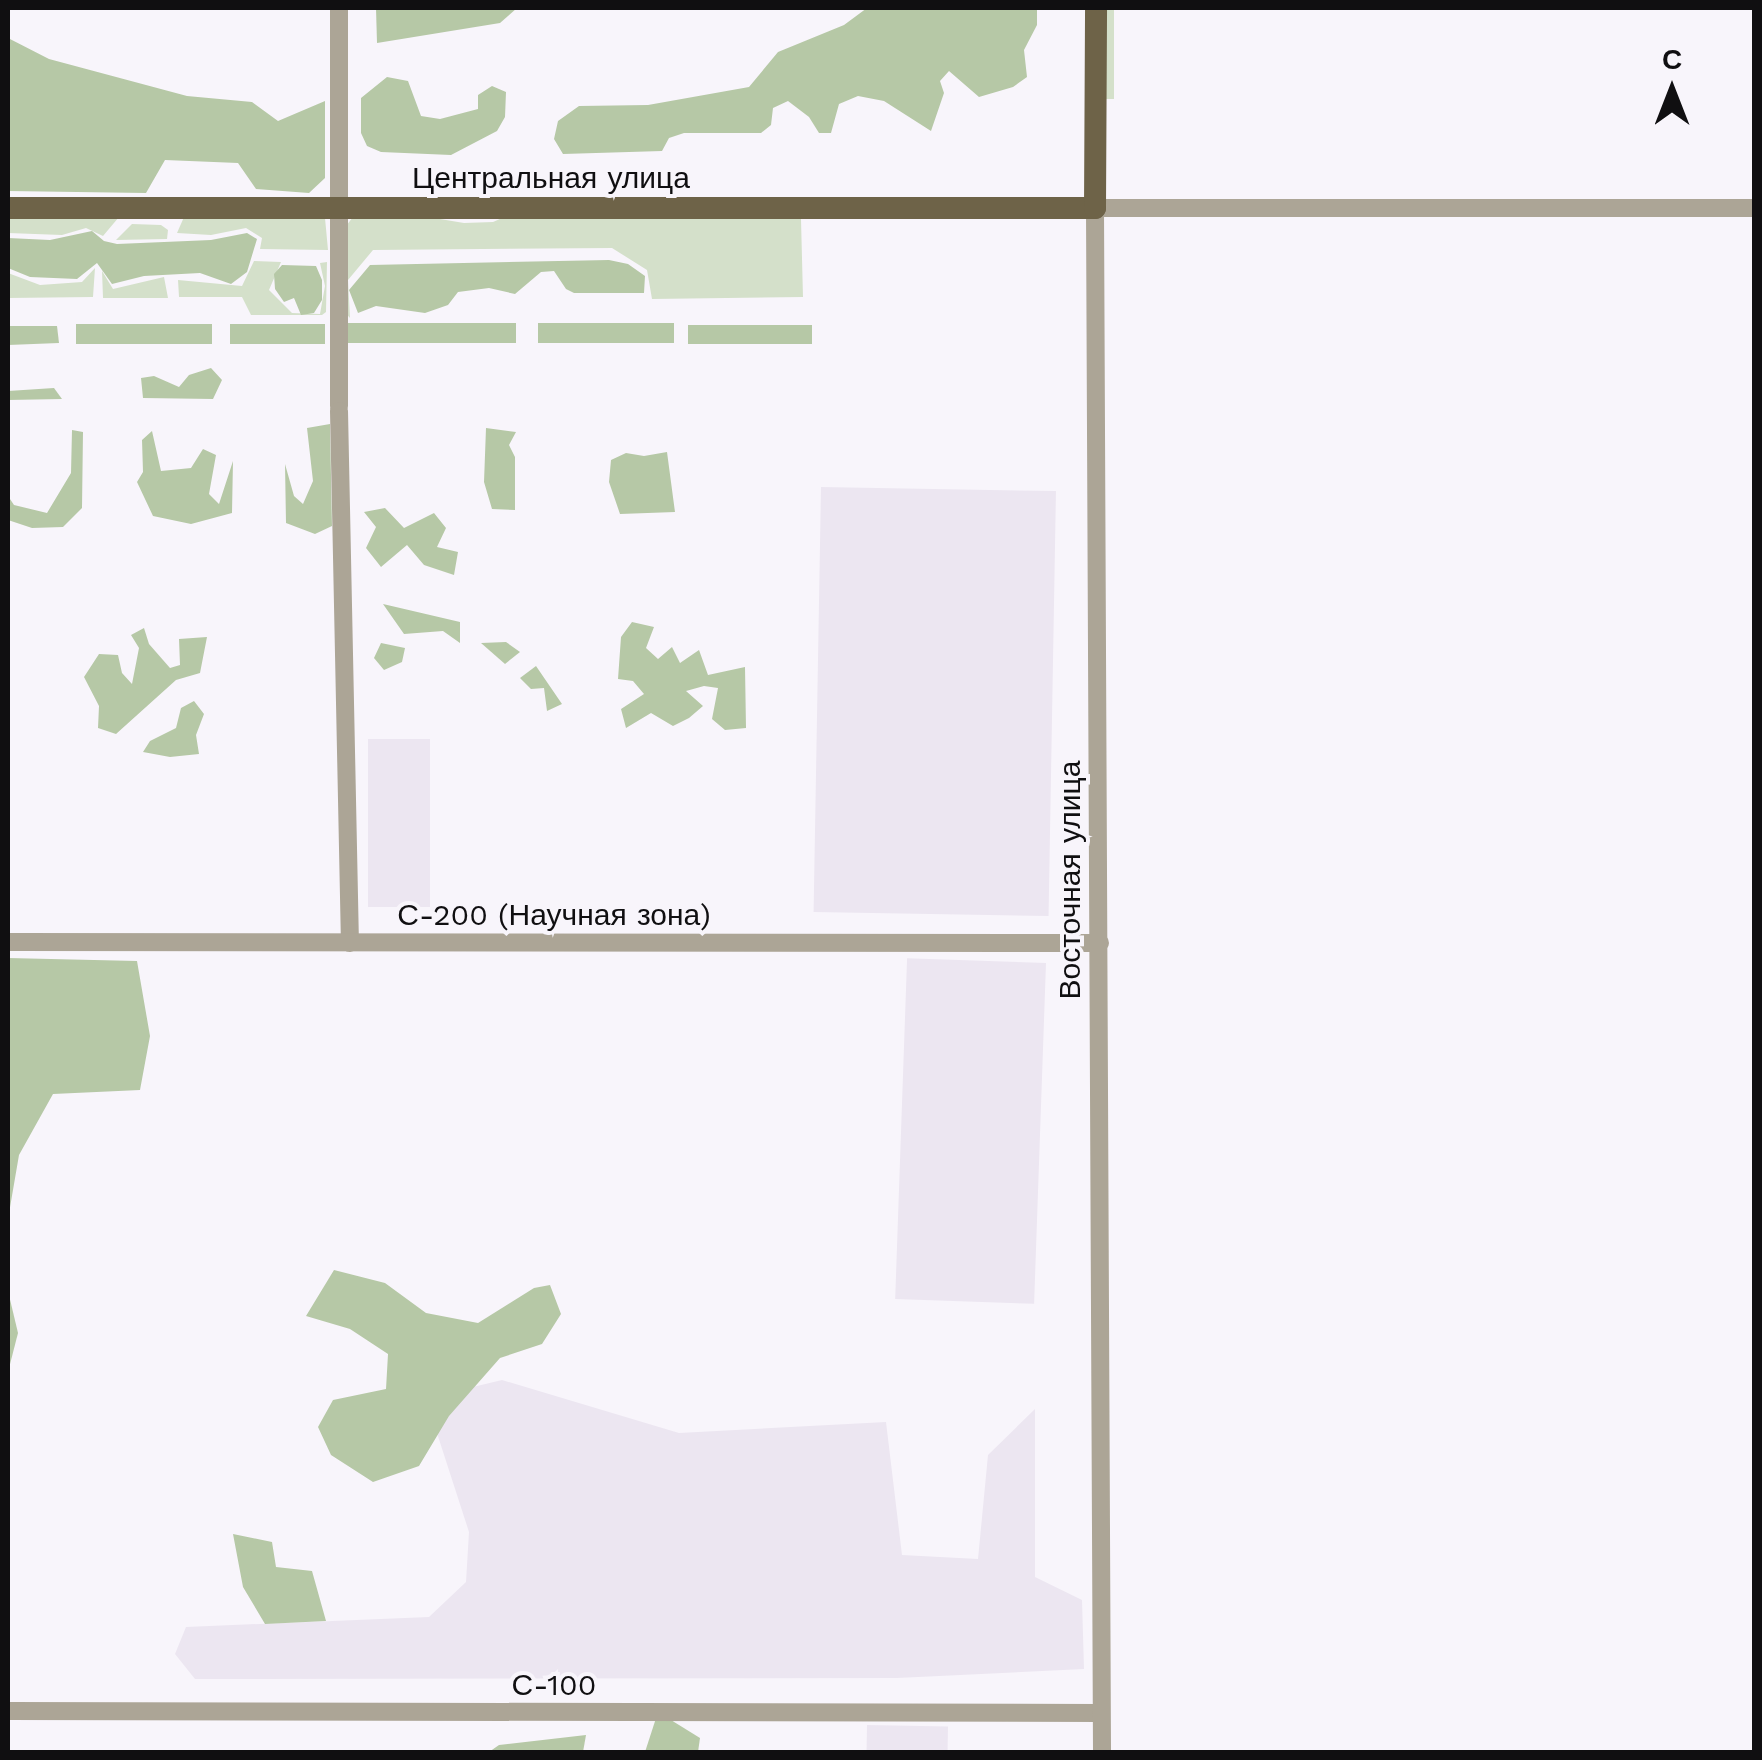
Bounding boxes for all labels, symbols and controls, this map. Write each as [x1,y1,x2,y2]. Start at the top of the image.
north arrow [1622,40,1722,140]
text: С [1662,43,1682,76]
street label: Центральная улица [412,160,690,196]
street label: Восточная улица [1052,761,1088,999]
street label: С-200 (Научная зона) [397,897,711,933]
street label: С-100 [512,1667,596,1703]

